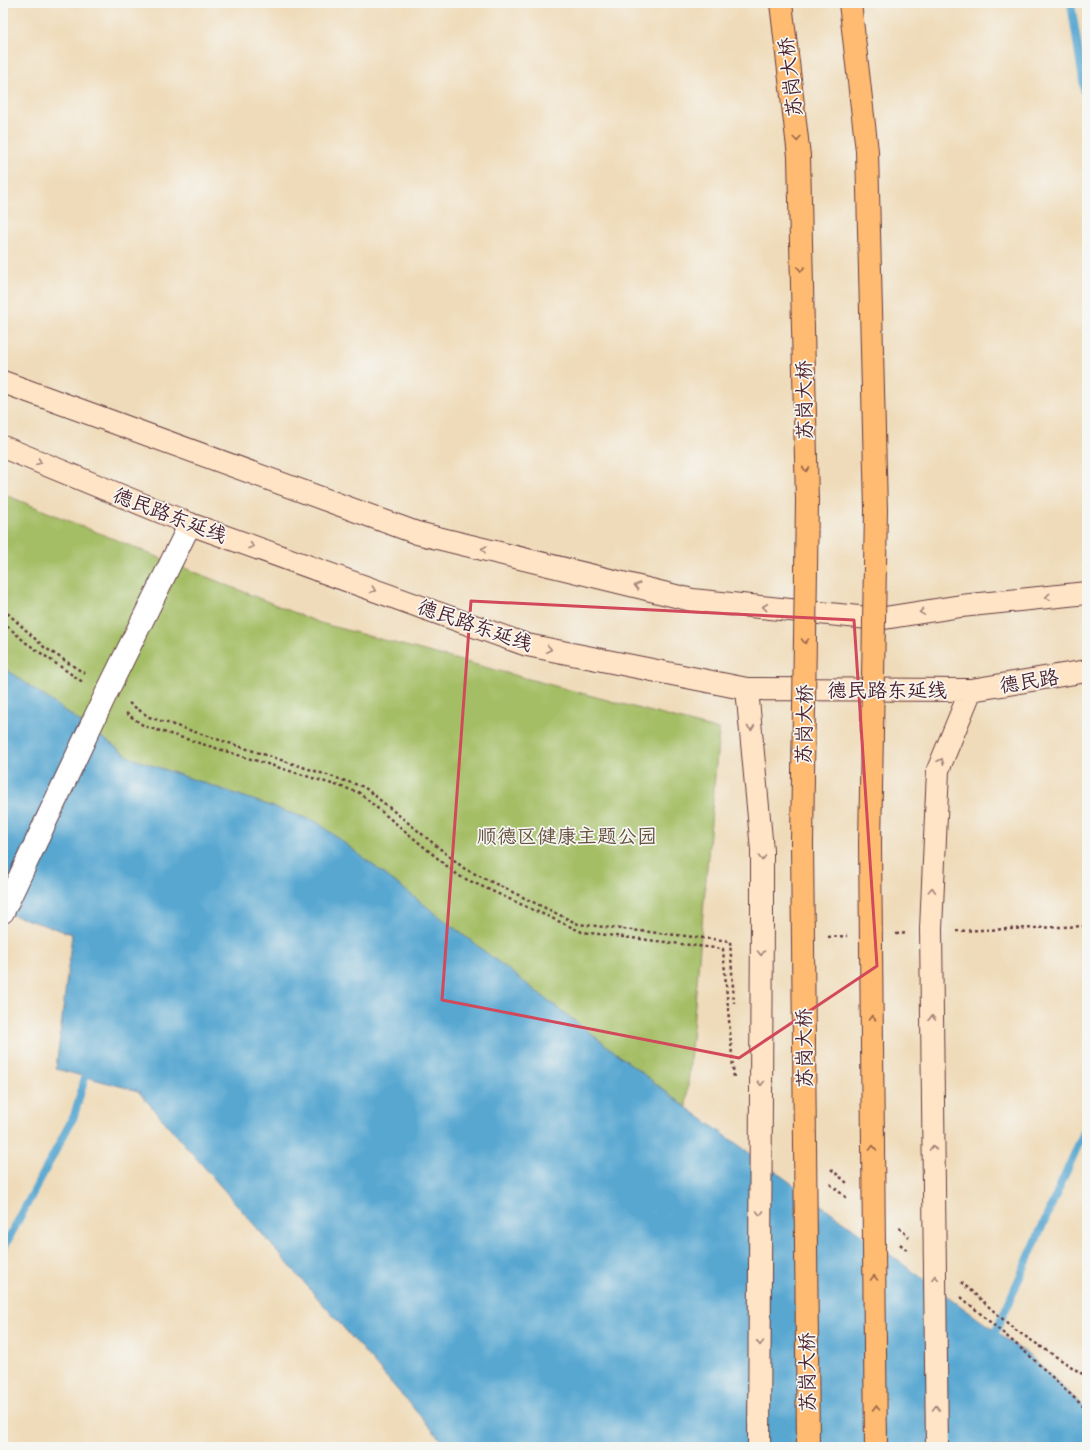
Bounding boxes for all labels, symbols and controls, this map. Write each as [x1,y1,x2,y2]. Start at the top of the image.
street label: 苏岗大桥 [773,36,808,118]
one-way arrow [792,136,801,142]
one-way arrow [797,266,806,272]
street label: 苏岗大桥 [791,360,818,440]
one-way arrow [35,457,43,465]
one-way arrow [802,466,810,472]
street label: 德民路东延线 [109,482,230,549]
one-way arrow [248,541,255,549]
one-way arrow [481,545,488,554]
one-way arrow [634,583,641,591]
one-way arrow [370,585,377,593]
one-way arrow [1045,593,1051,602]
street label: 德民路东延线 [414,594,536,657]
one-way arrow [762,603,768,612]
one-way arrow [919,607,925,616]
one-way arrow [801,638,809,644]
one-way arrow [546,645,553,653]
street label: 德民路 [997,664,1062,699]
street label: 德民路东延线 [827,678,947,703]
street label: 苏岗大桥 [791,684,818,764]
one-way arrow [746,725,755,731]
one-way arrow [937,757,945,764]
park label: 顺德区健康主题公园 [477,824,657,849]
one-way arrow [758,855,766,861]
one-way arrow [928,887,937,893]
one-way arrow [757,950,765,956]
street label: 苏岗大桥 [791,1008,818,1088]
one-way arrow [868,1015,876,1021]
one-way arrow [927,1015,936,1021]
one-way arrow [757,1080,765,1086]
one-way arrow [869,1145,877,1151]
one-way arrow [929,1145,937,1151]
one-way arrow [756,1210,764,1216]
one-way arrow [870,1275,878,1281]
one-way arrow [931,1275,939,1281]
street label: 苏岗大桥 [794,1332,821,1412]
one-way arrow [756,1340,764,1346]
one-way arrow [872,1405,880,1411]
one-way arrow [932,1405,940,1411]

